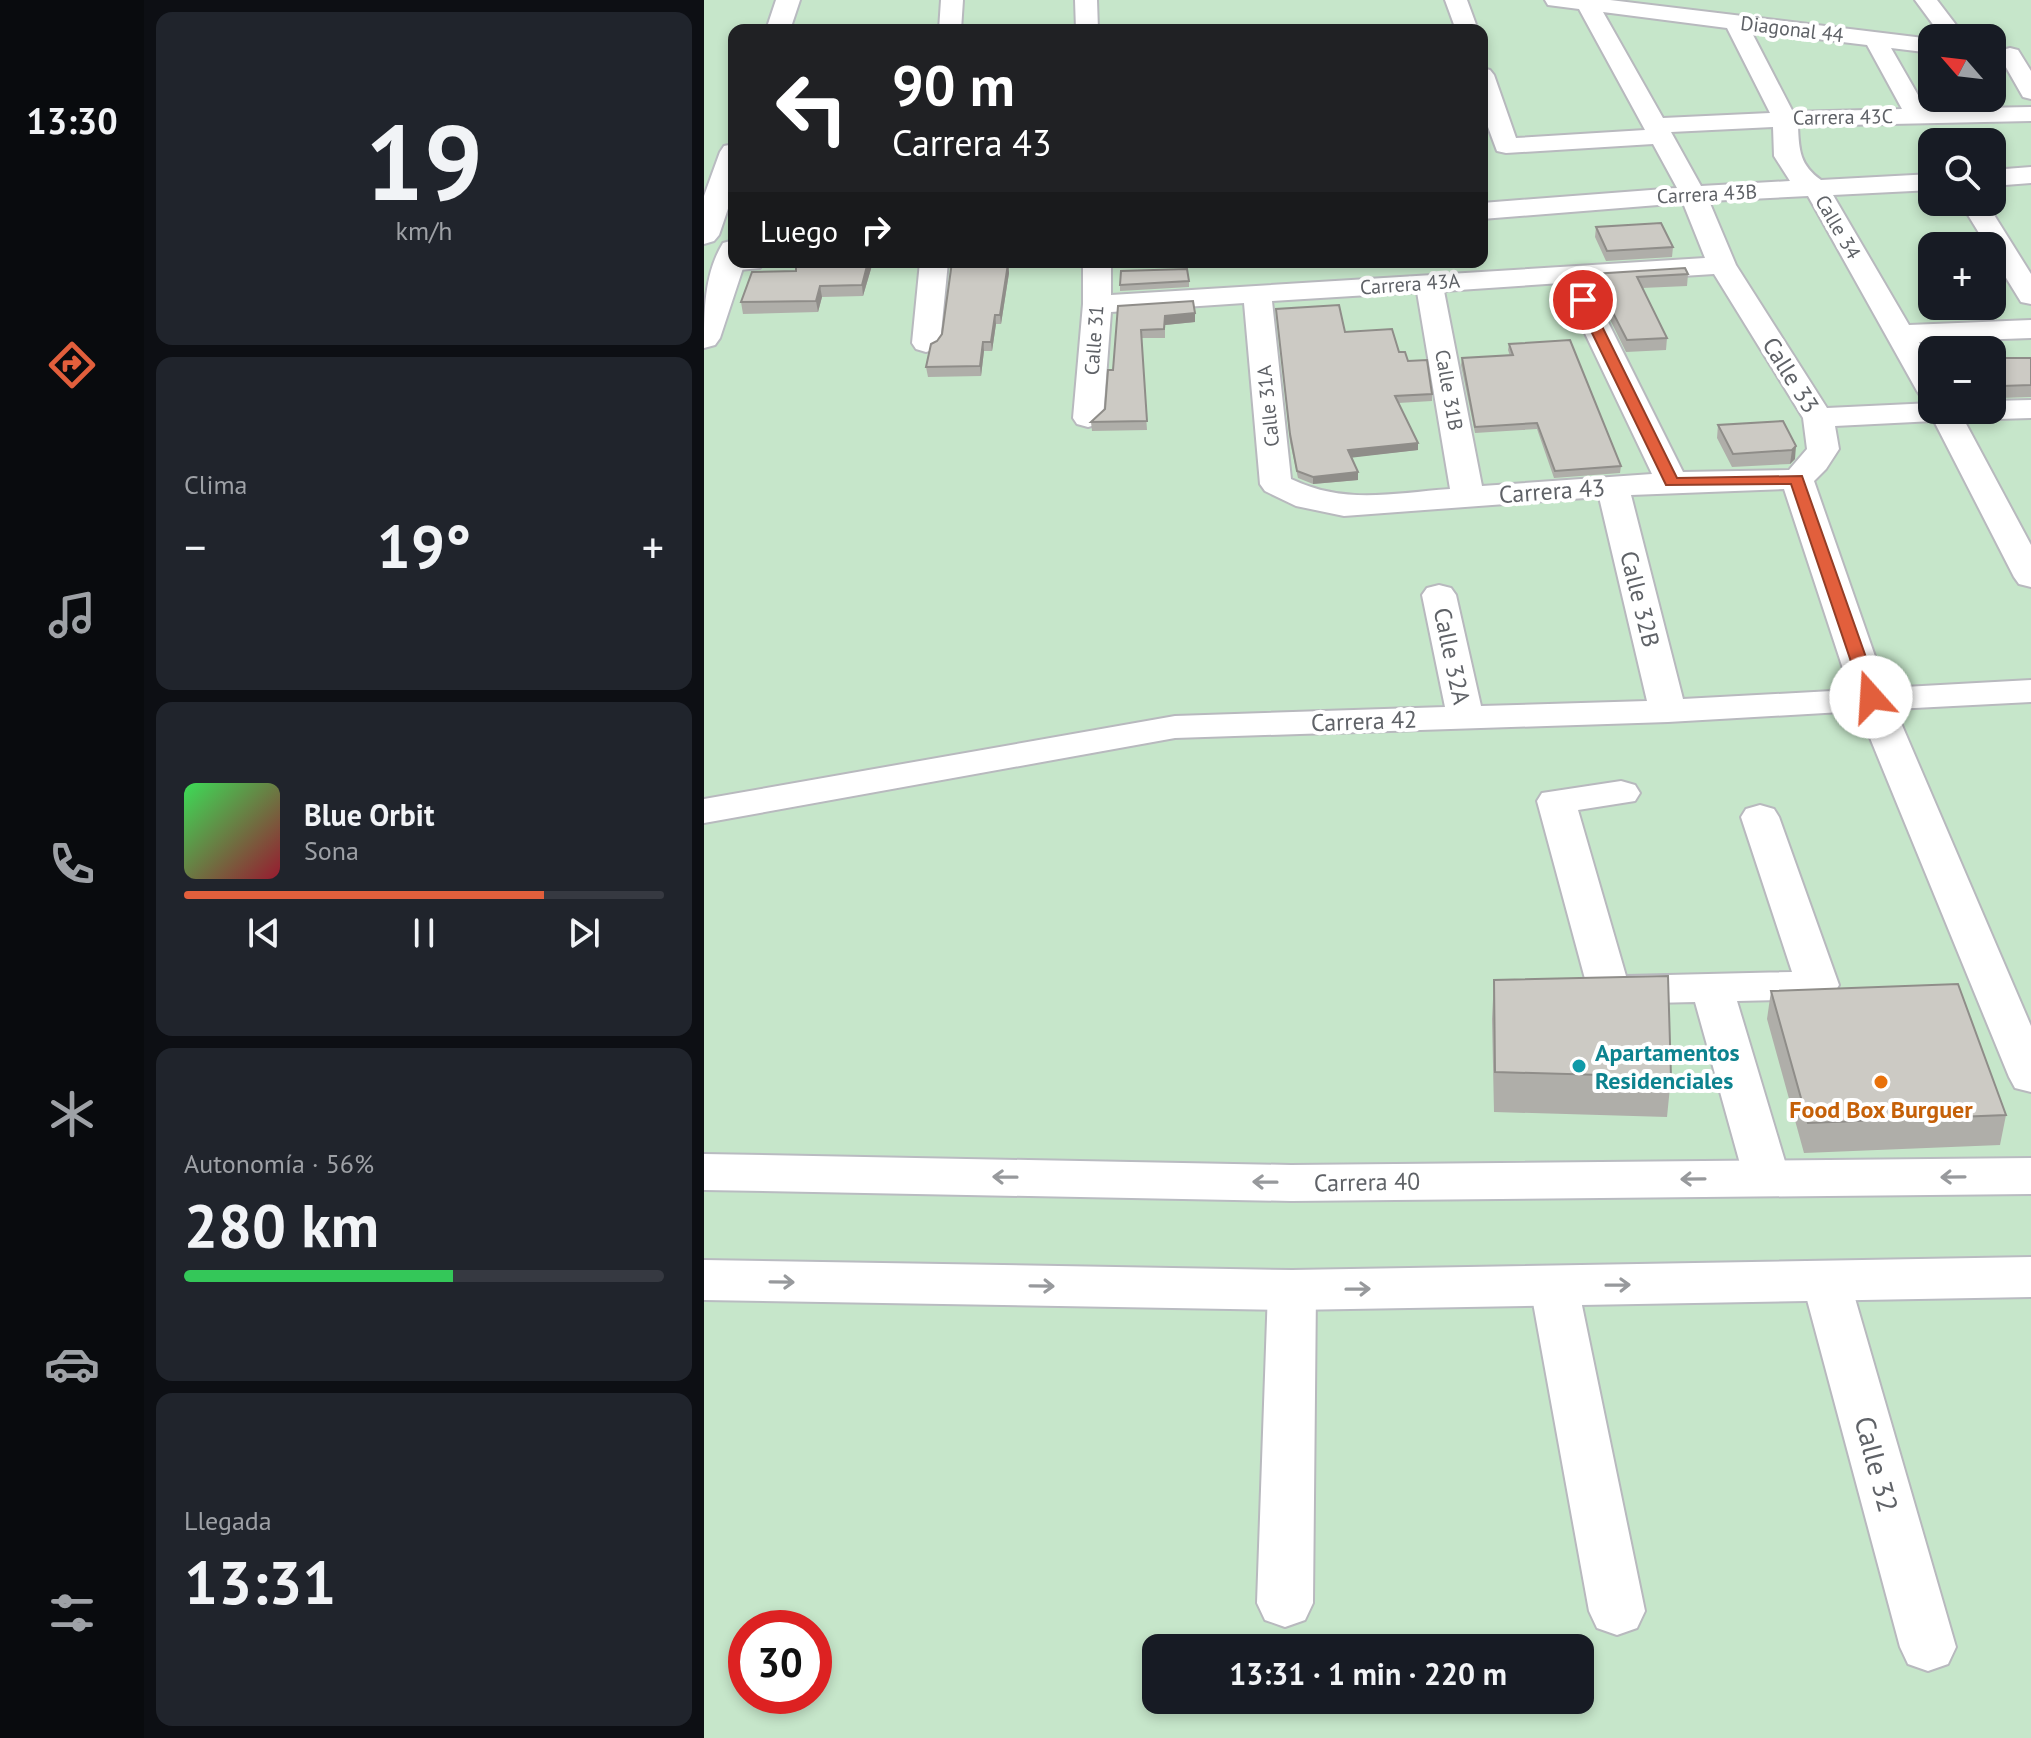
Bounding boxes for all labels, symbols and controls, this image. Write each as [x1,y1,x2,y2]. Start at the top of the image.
street label: Diagonal 44 [1739,10,1845,48]
north arrow [1918,24,2006,112]
map controls [1918,24,2006,424]
text: 90 m [892,49,1015,121]
icon: left [760,56,864,160]
text: 19 [365,94,483,229]
text: 13:30 [26,97,118,144]
street label: Carrera 43C [1793,103,1893,131]
text: Carrera 43 [892,119,1052,166]
button: search [1918,128,2006,216]
street label: Carrera 43B [1656,178,1758,210]
street label: Calle 34 [1809,190,1867,264]
icon: right [854,208,898,252]
text: Luego [760,211,838,250]
text: km/h [396,214,453,247]
button: + [1918,232,2006,320]
pin [1549,266,1617,334]
street label: Carrera 43A [1359,268,1461,300]
icon: arrive [1561,278,1605,322]
street label: Calle 31 [1079,304,1109,376]
street label: Calle 33 [1756,331,1826,419]
button: − [1918,336,2006,424]
icon: directions [44,337,100,393]
street label: Calle 31B [1429,348,1469,432]
street label: Calle 31A [1251,364,1285,448]
text: Clima [184,468,247,501]
street label: Carrera 43 [1498,472,1606,510]
text: 19° [377,507,471,585]
text: − [184,518,206,575]
text: + [642,518,664,575]
street label: Calle 32B [1613,548,1667,650]
icon: music [44,587,100,643]
street label: Calle 32A [1427,605,1477,707]
position arrow [1829,655,1913,739]
street label: Carrera 42 [1310,704,1418,738]
text: Blue Orbit [304,795,434,834]
text: Sona [304,834,359,867]
icon: phone [44,836,100,892]
icon: previous [242,911,286,955]
icon: pause [402,911,446,955]
icon: next [562,911,606,955]
place label: Apartamentos Residenciales [1595,1037,1740,1096]
marker: Apartamentos Residenciales [1570,1057,1588,1075]
marker: Food Box Burguer [1872,1073,1890,1091]
icon: climate [44,1086,100,1142]
place label: Food Box Burguer [1789,1094,1973,1125]
text: Autonomía · 56% [184,1147,374,1180]
street label: Carrera 40 [1314,1166,1420,1198]
one-way arrow [1940,1169,1967,1184]
one-way arrow [992,1170,1019,1185]
one-way arrow [1680,1171,1707,1187]
one-way arrow [1252,1175,1279,1190]
text: 280 km [184,1186,379,1264]
one-way arrow [768,1274,795,1289]
one-way arrow [1604,1277,1631,1292]
one-way arrow [1028,1278,1055,1294]
one-way arrow [1344,1282,1371,1297]
icon: car [44,1336,100,1392]
street label: Calle 32 [1846,1412,1908,1516]
text: Llegada [184,1504,272,1537]
text: 13:31 [184,1543,336,1621]
icon: filters [44,1585,100,1641]
speed limit sign: 30 [728,1610,832,1714]
text: 13:31 · 1 min · 220 m [1229,1654,1507,1693]

